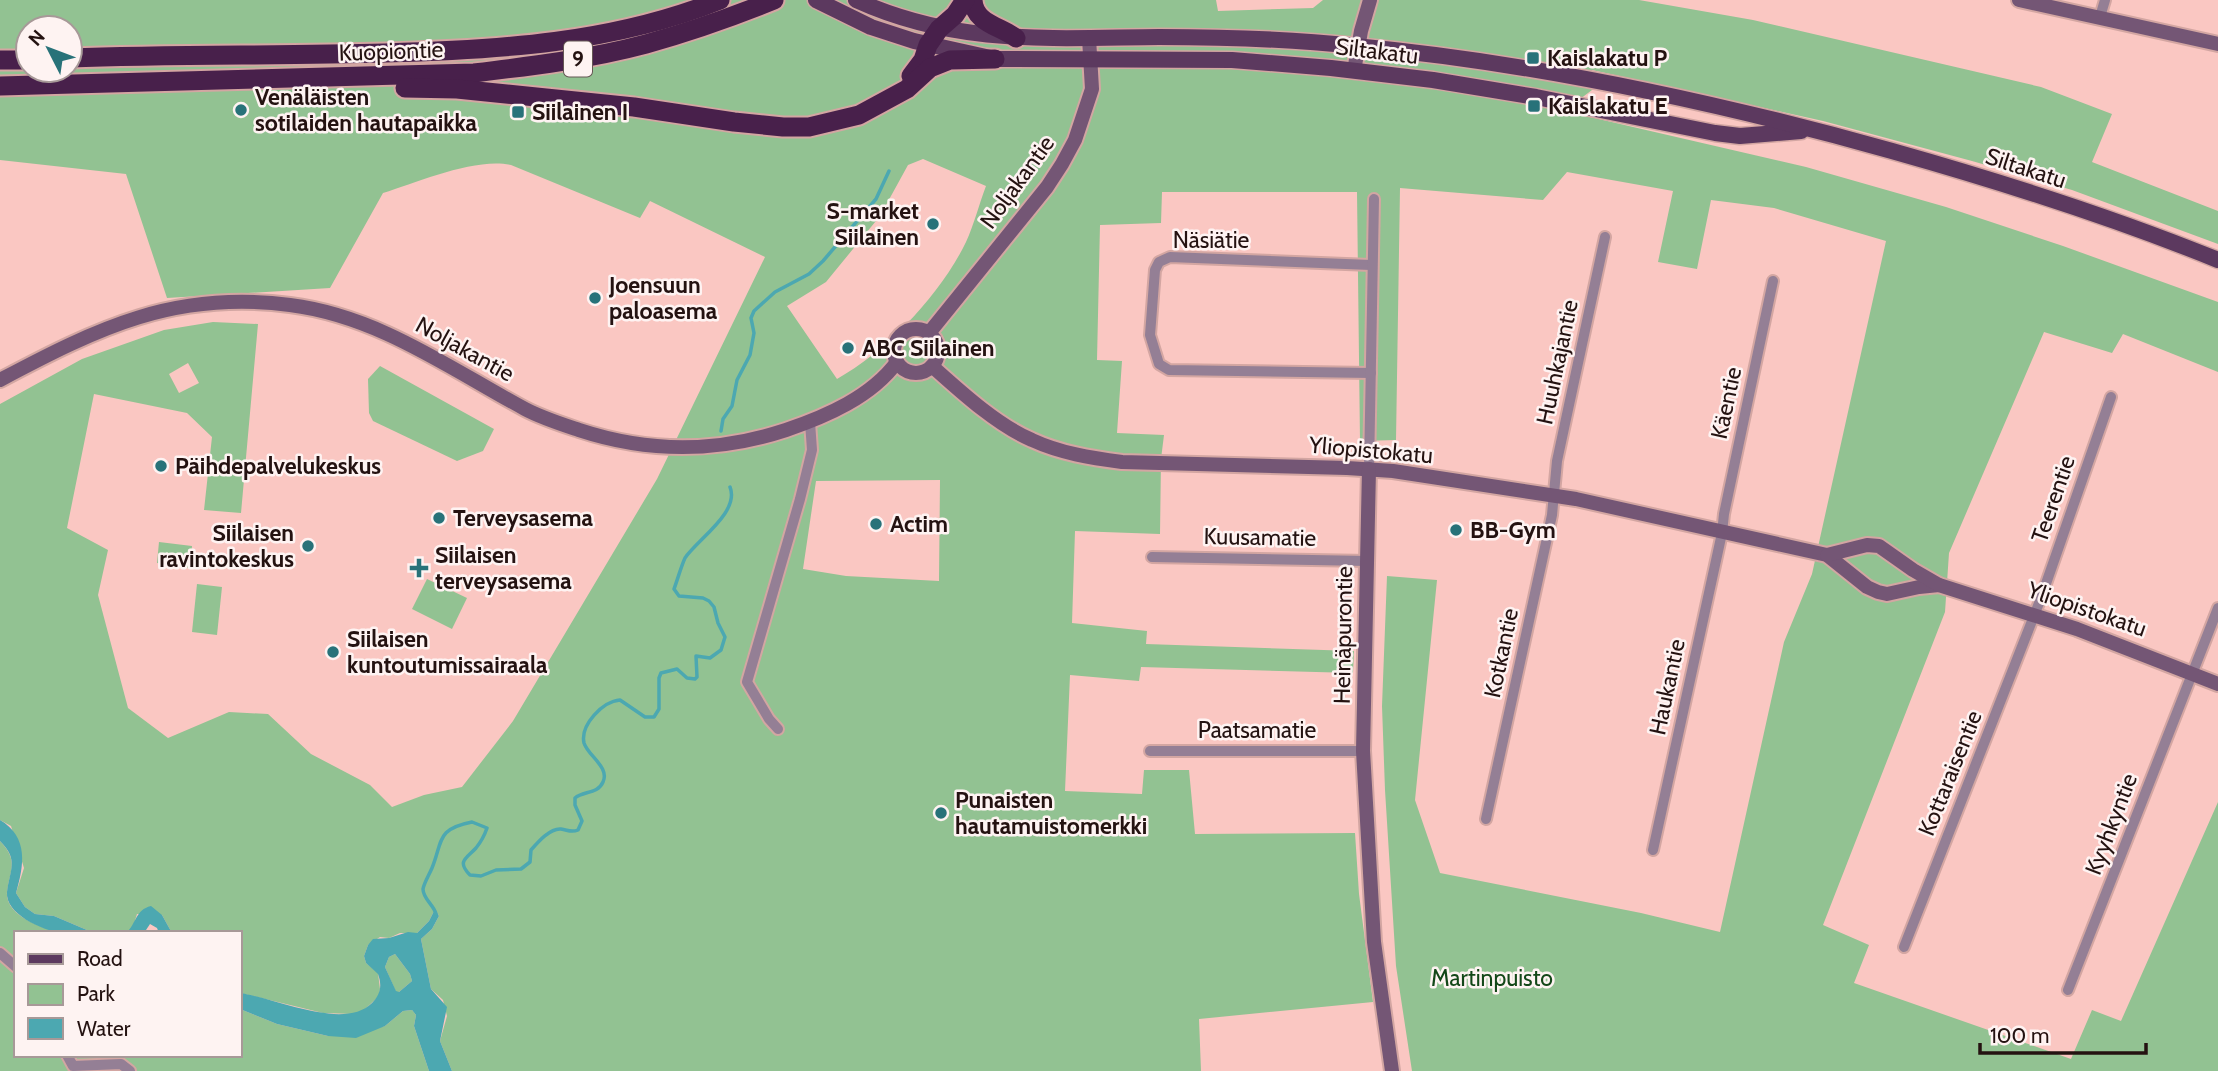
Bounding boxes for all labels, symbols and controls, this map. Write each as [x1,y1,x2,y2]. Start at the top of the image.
north arrow [14,14,84,84]
text: N [24,25,50,51]
street label: Siltakatu [1334,32,1420,70]
street label: Kuopiontie [338,35,444,67]
road number: 9 [564,42,592,76]
place label: Kaislakatu P [1547,44,1668,72]
marker: Kaislakatu P [1525,50,1541,66]
place label: Venäläisten sotilaiden hautapaikka [255,83,477,137]
place label: Kaislakatu E [1548,92,1668,120]
place label: Siilainen I [532,98,628,126]
marker: Kaislakatu E [1526,98,1542,114]
marker: Venäläisten sotilaiden hautapaikka [233,102,249,118]
marker: Siilainen I [510,104,526,120]
street label: Noljakantie [974,130,1060,234]
street label: Siltakatu [1982,142,2070,194]
place label: S-market Siilainen [827,197,919,251]
marker: S-market Siilainen [925,216,941,232]
street label: Näsiätie [1173,226,1250,254]
place label: Joensuun paloasema [608,271,718,325]
marker: Joensuun paloasema [587,290,603,306]
street label: Huuhkajantie [1530,297,1584,427]
street label: Noljakantie [411,311,519,388]
place label: ABC Siilainen [862,334,994,362]
marker: ABC Siilainen [840,340,856,356]
street label: Käentie [1705,364,1747,442]
street label: Yliopistokatu [1307,431,1434,469]
place label: Päihdepalvelukeskus [175,452,381,480]
street label: Teerentie [2025,452,2081,546]
marker: Päihdepalvelukeskus [153,458,169,474]
place label: Terveysasema [453,504,593,532]
marker: Terveysasema [431,510,447,526]
place label: Actim [890,510,948,538]
marker: Actim [868,516,884,532]
place label: BB-Gym [1470,516,1556,544]
place label: Siilaisen ravintokeskus [159,519,294,573]
street label: Kuusamatie [1204,522,1317,552]
marker: BB-Gym [1448,522,1464,538]
marker: Siilaisen ravintokeskus [300,538,316,554]
place label: Siilaisen terveysasema [435,541,572,595]
marker: Siilaisen terveysasema [409,558,429,578]
street label: Heinäpurontie [1328,566,1358,704]
street label: Yliopistokatu [2023,575,2150,642]
street label: Kotkantie [1478,605,1524,700]
place label: Siilaisen kuntoutumissairaala [347,625,548,679]
street label: Haukantie [1643,636,1691,738]
marker: Siilaisen kuntoutumissairaala [325,644,341,660]
street label: Kottaraisentie [1912,706,1988,840]
street label: Paatsamatie [1198,716,1316,744]
street label: Kyyhkyntie [2079,769,2143,879]
place label: Punaisten hautamuistomerkki [955,786,1147,840]
marker: Punaisten hautamuistomerkki [933,805,949,821]
legend [14,931,242,1057]
text: Road [77,946,123,971]
park label: Martinpuisto [1431,964,1553,992]
text: Park [77,981,115,1006]
scale bar [1980,1012,2146,1056]
text: Water [77,1016,131,1041]
text: 100 m [1990,1023,2049,1048]

